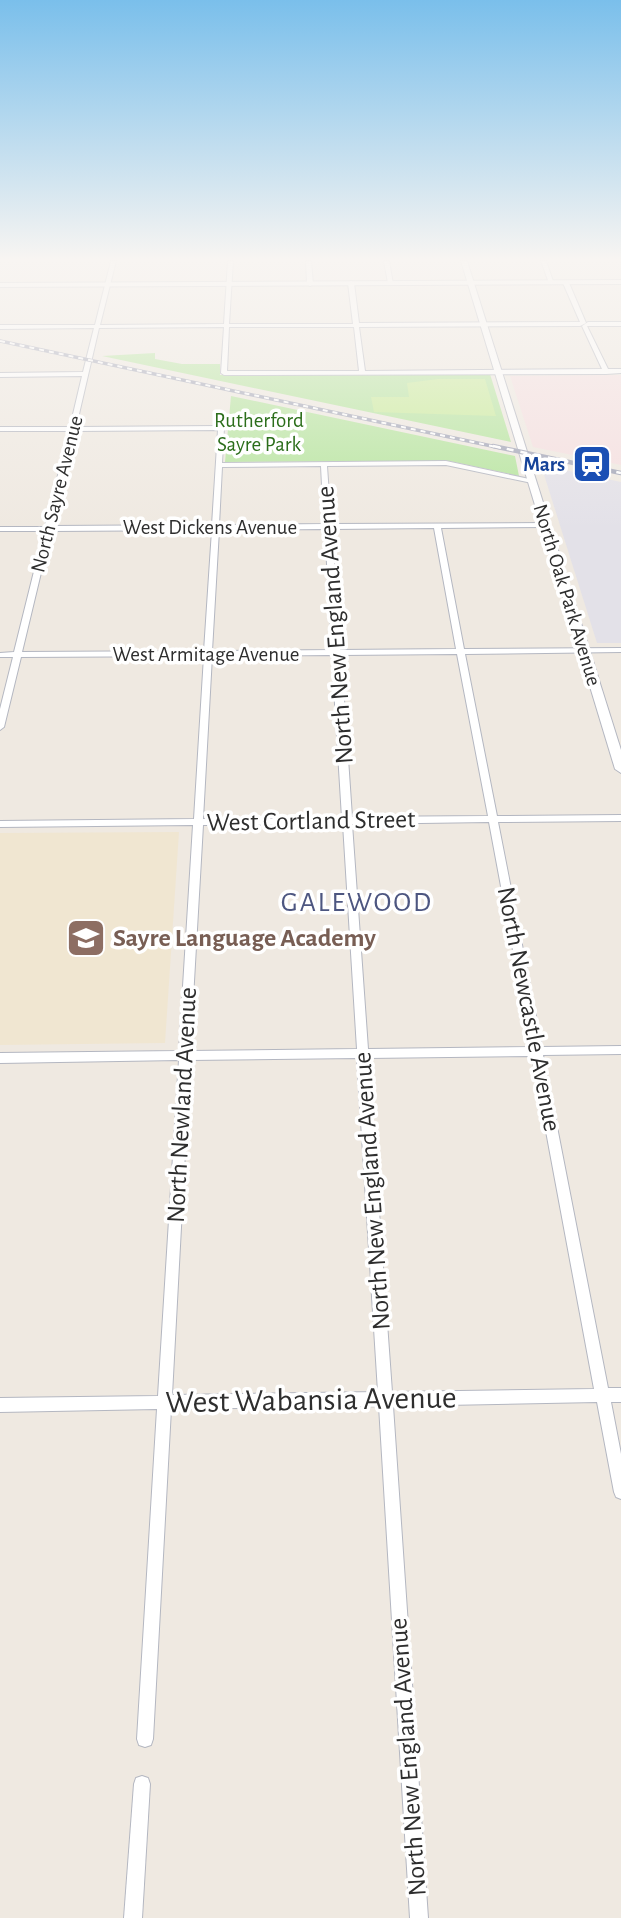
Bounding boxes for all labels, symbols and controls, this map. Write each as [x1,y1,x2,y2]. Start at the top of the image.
park label: Rutherford Sayre Park [214,410,304,455]
street label: North Sayre Avenue [27,413,87,575]
station icon: Mars [571,443,613,485]
place label: Mars [523,454,565,475]
street label: North New England Avenue [312,485,358,765]
street label: North Oak Park Avenue [529,502,605,688]
street label: West Dickens Avenue [123,517,297,538]
street label: West Armitage Avenue [112,644,300,665]
street label: West Cortland Street [206,806,416,836]
street label: North Newcastle Avenue [493,884,565,1134]
district label: GALEWOOD [281,889,433,917]
school or university icon: Sayre Language Academy [65,917,107,959]
place label: Sayre Language Academy [113,925,376,951]
street label: North Newland Avenue [163,986,201,1224]
street label: North New England Avenue [349,1051,395,1331]
street label: West Wabansia Avenue [165,1381,457,1419]
street label: North New England Avenue [385,1617,431,1897]

